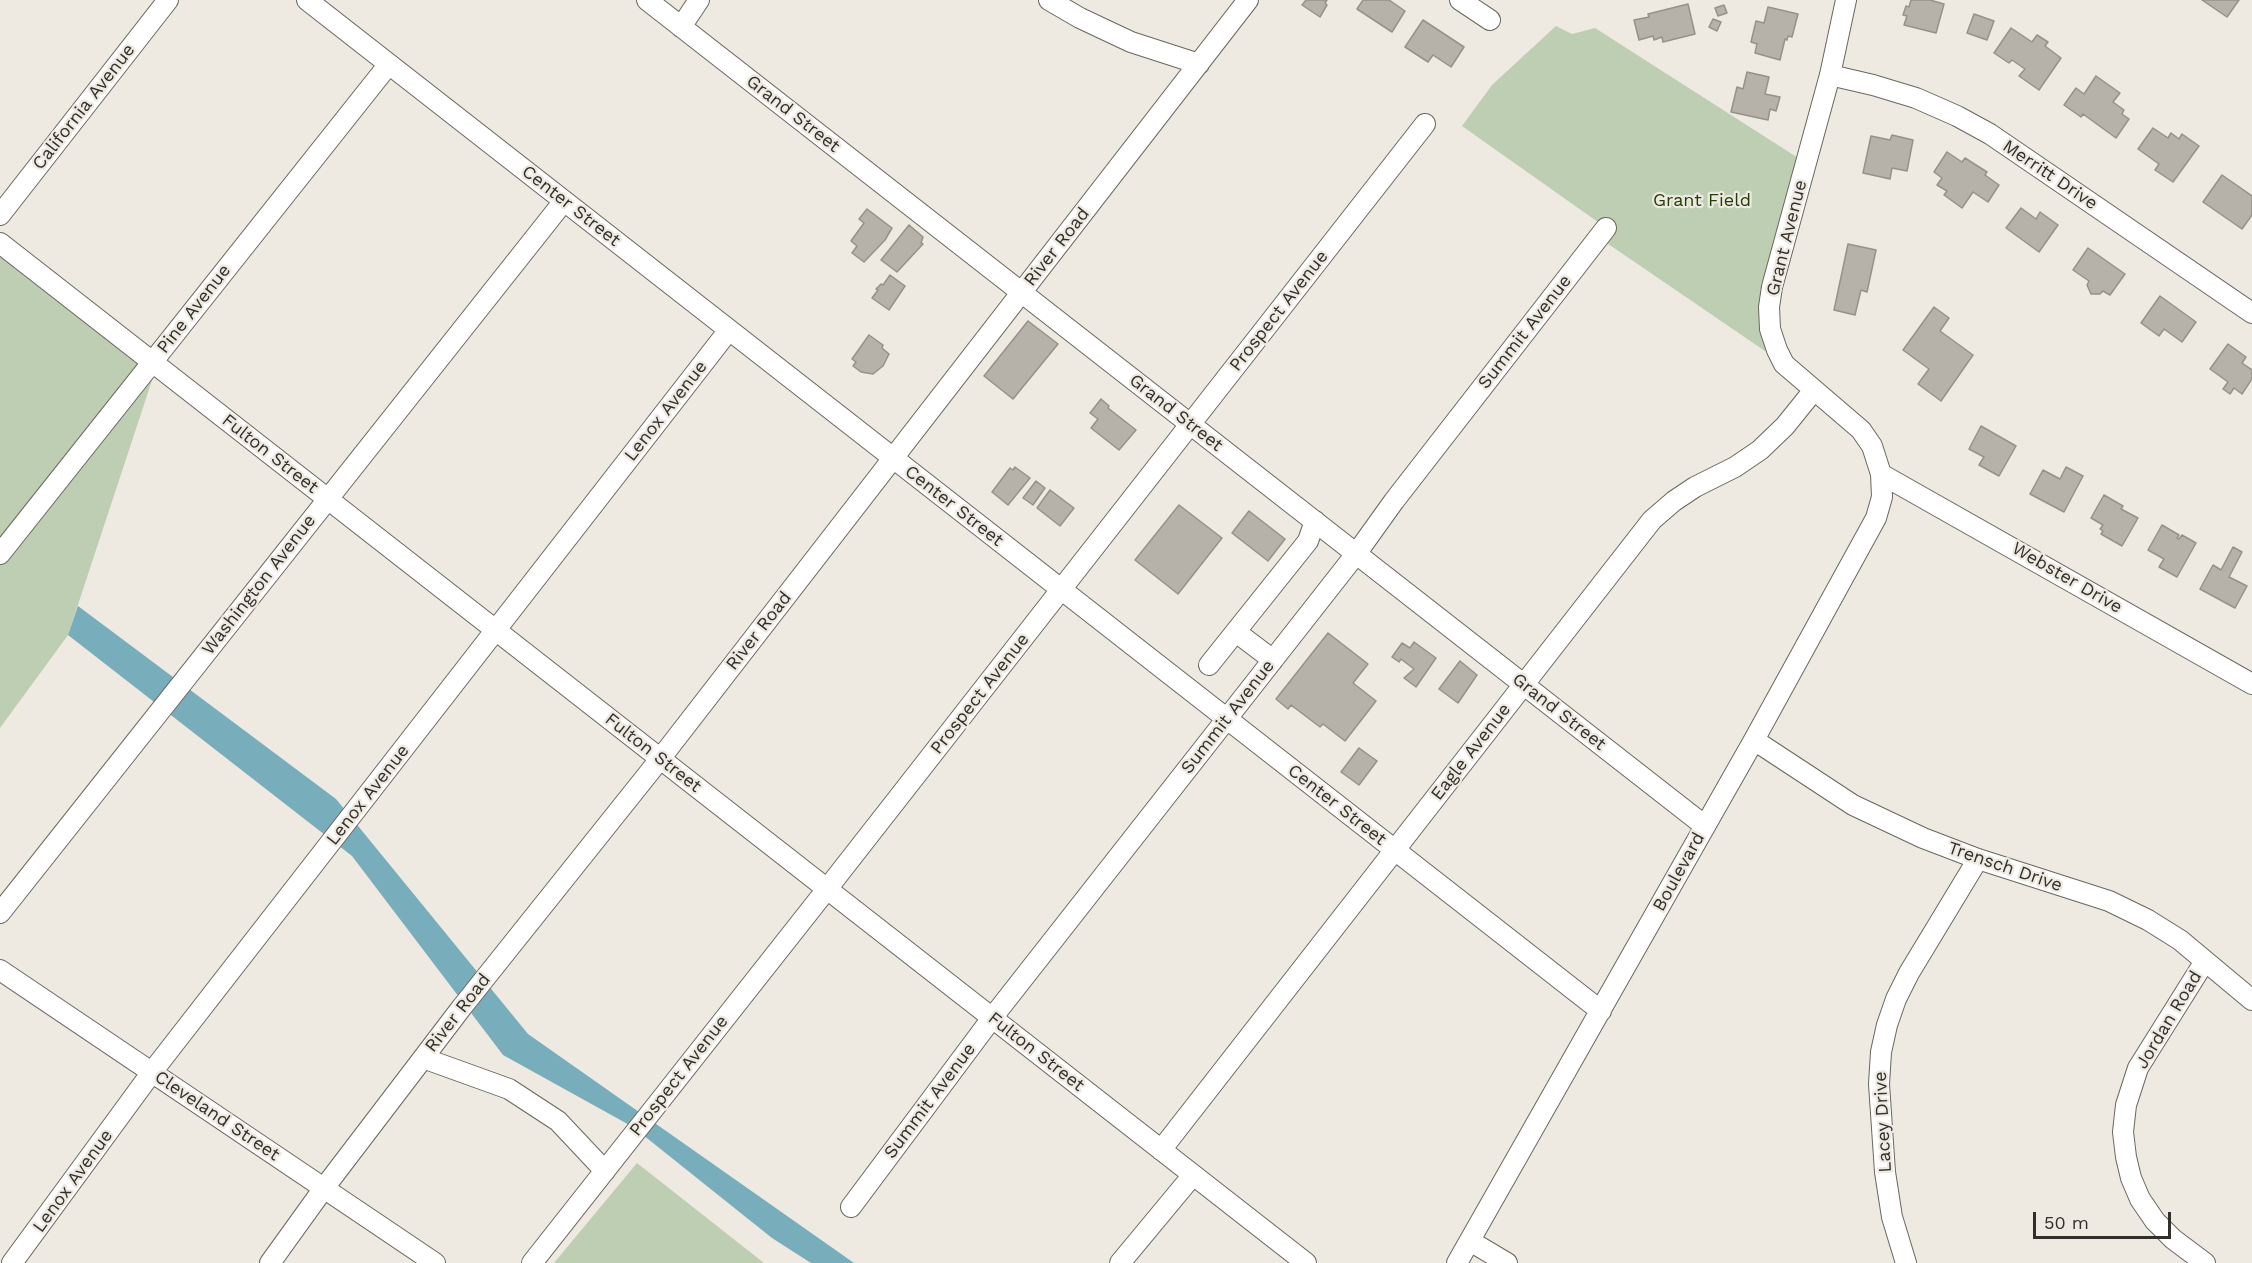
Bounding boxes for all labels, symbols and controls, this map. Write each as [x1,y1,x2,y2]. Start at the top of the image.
street label: California Avenue [28,40,140,174]
street label: Grand Street [742,71,844,157]
street label: Merritt Drive [1998,135,2102,215]
street label: Center Street [517,161,625,251]
street label: Grant Avenue [1762,178,1812,298]
park label: Grant Field [1653,190,1751,212]
street label: River Road [1020,203,1094,291]
street label: Prospect Avenue [1225,246,1333,376]
street label: Pine Avenue [153,260,235,358]
street label: Summit Avenue [1474,271,1576,393]
street label: Lenox Avenue [620,356,712,466]
street label: Grand Street [1125,370,1227,456]
street label: Fulton Street [218,410,322,498]
street label: Center Street [900,461,1008,551]
street label: Washington Avenue [197,511,321,659]
street label: Webster Drive [2008,538,2126,618]
street label: River Road [722,587,796,675]
street label: Prospect Avenue [926,629,1034,759]
street label: Summit Avenue [1177,656,1279,778]
street label: Grand Street [1508,669,1610,755]
street label: Eagle Avenue [1426,699,1516,805]
street label: Fulton Street [601,709,705,797]
street label: Lenox Avenue [322,740,414,850]
street label: Center Street [1283,760,1391,850]
street label: Boulevard [1648,829,1710,915]
street label: Trensch Drive [1945,837,2065,897]
street label: Jordan Road [2131,967,2207,1073]
street label: River Road [421,969,495,1057]
street label: Fulton Street [984,1008,1088,1096]
street label: Prospect Avenue [625,1011,733,1141]
street label: Summit Avenue [880,1039,980,1163]
street label: Cleveland Street [150,1066,284,1166]
street label: Lacey Drive [1870,1071,1896,1173]
street label: Lenox Avenue [28,1125,118,1237]
scale bar [2036,1200,2174,1238]
text: 50 m [2044,1212,2089,1233]

